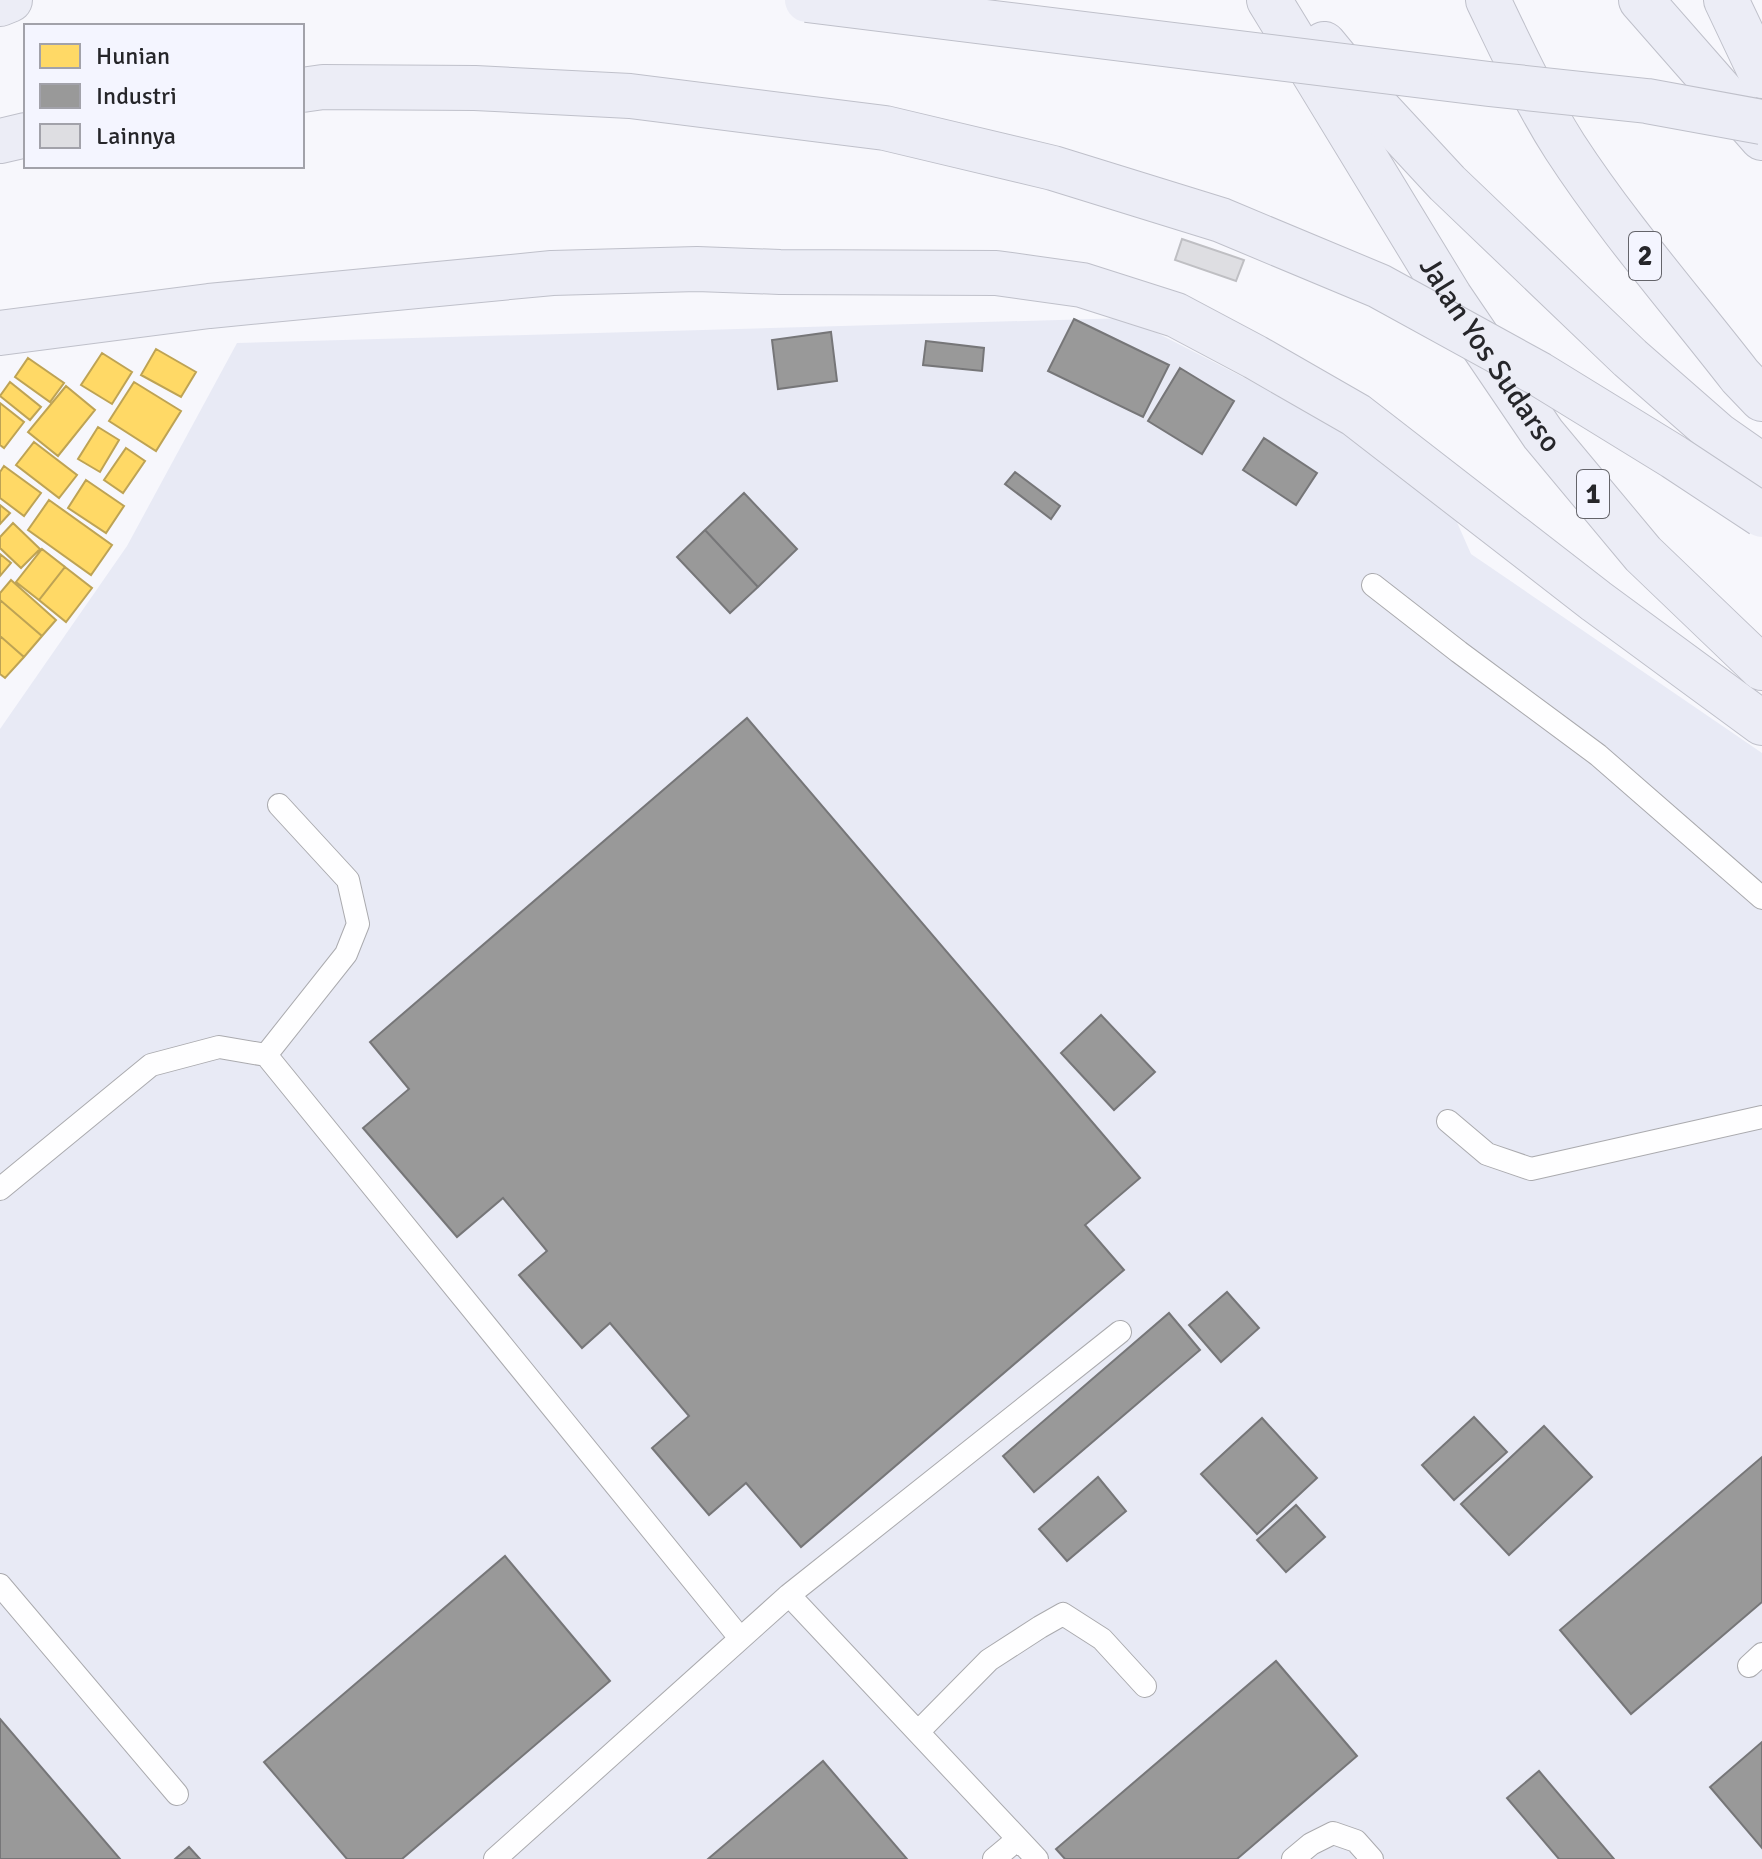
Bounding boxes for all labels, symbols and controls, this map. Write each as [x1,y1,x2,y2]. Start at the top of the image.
legend [24,24,304,168]
text: Hunian [96,41,170,71]
text: Industri [96,81,177,111]
text: Lainnya [96,121,176,151]
road number: 2 [1629,232,1661,280]
street label: Jalan Yos Sudarso [1411,250,1569,460]
road number: 1 [1577,470,1609,518]

